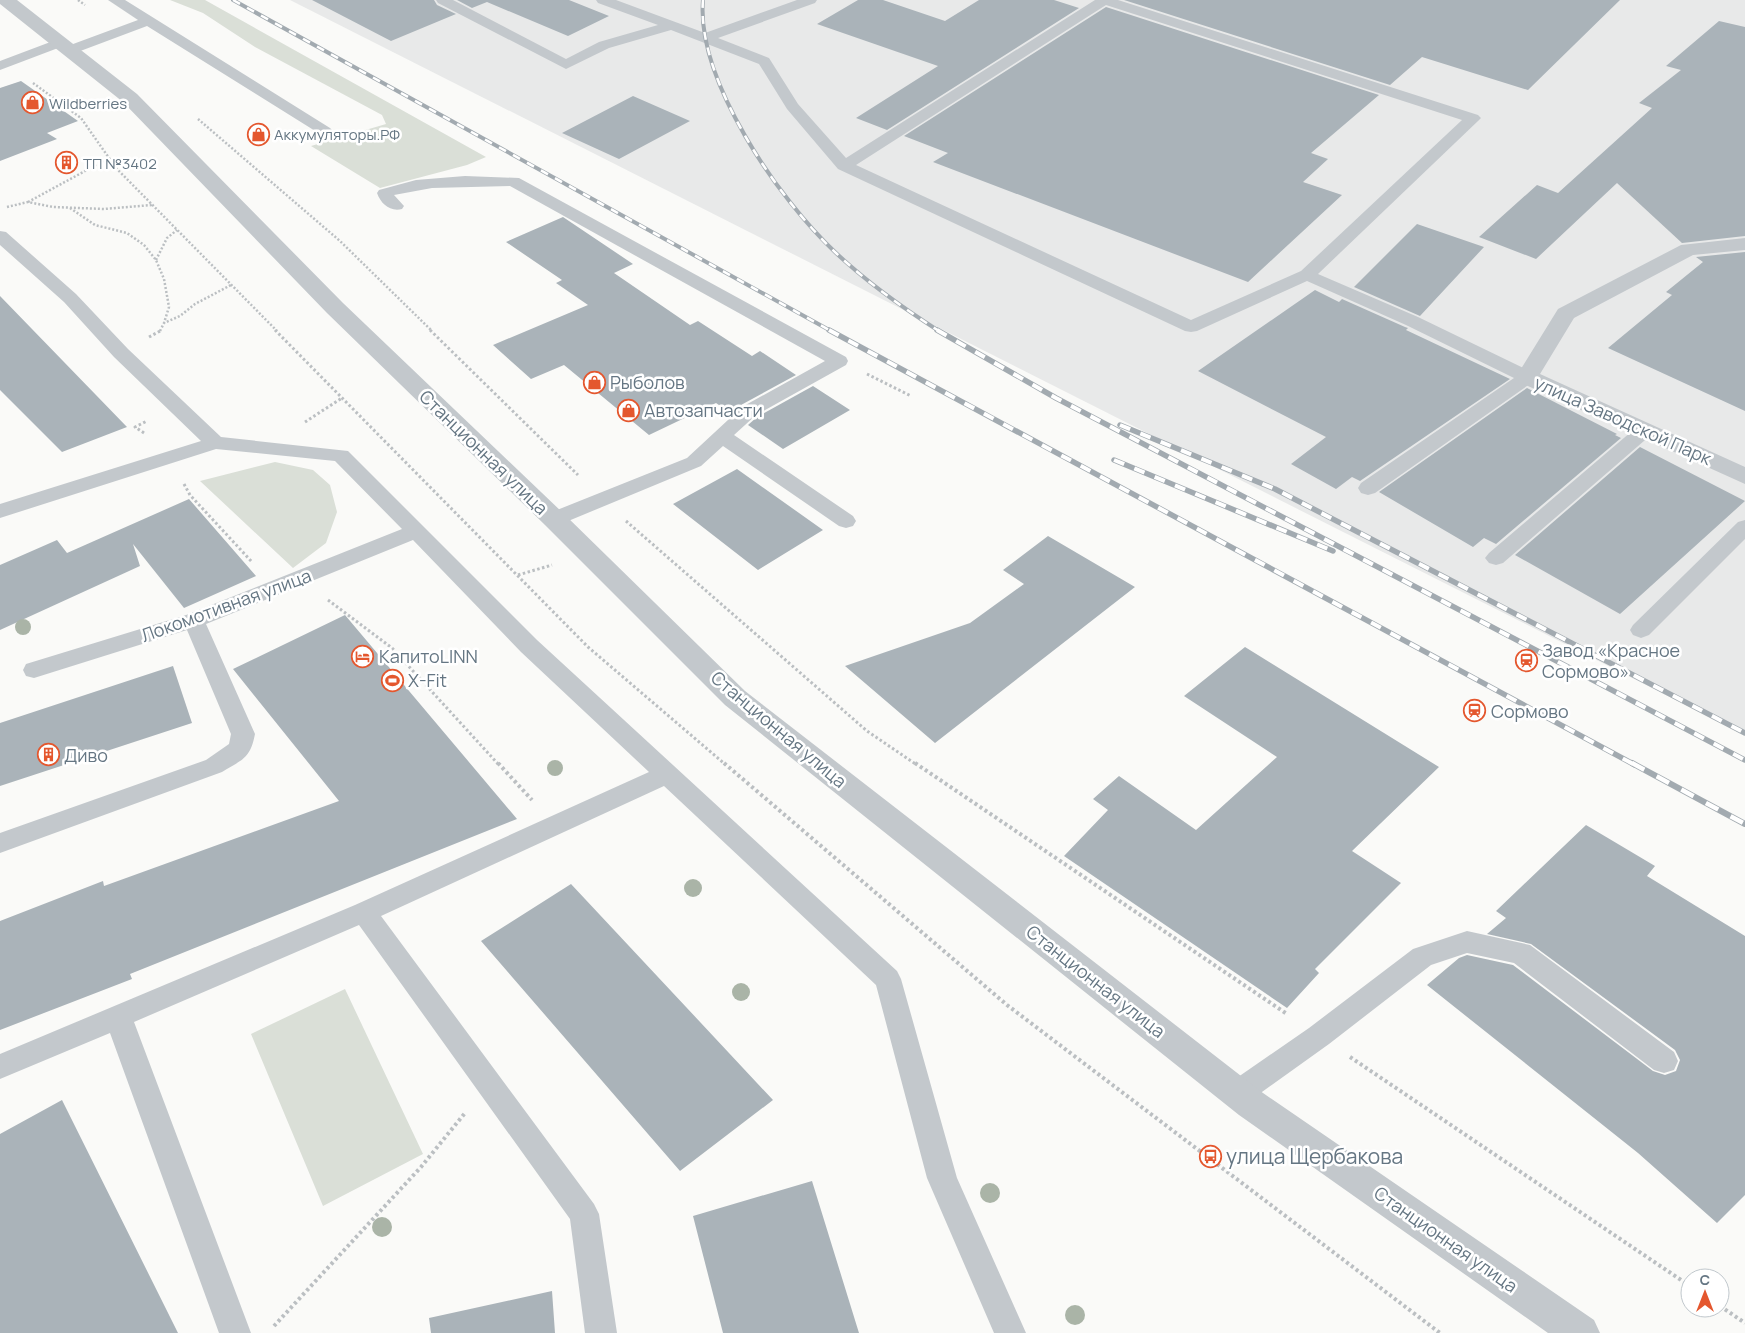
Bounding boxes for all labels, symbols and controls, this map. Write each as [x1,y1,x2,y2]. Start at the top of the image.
shop icon: Wildberries [21,91,45,115]
place label: Wildberries [49,93,127,114]
shop icon: Аккумуляторы.РФ [246,122,270,146]
place label: Аккумуляторы.РФ [274,124,400,145]
building icon: ТП №3402 [55,151,79,175]
place label: ТП №3402 [83,153,157,174]
shop icon: Рыболов [582,370,606,394]
place label: Рыболов [610,370,685,394]
street label: улица Заводской Парк [1531,370,1716,470]
street label: Станционная улица [415,384,553,520]
shop icon: Автозапчасти [616,398,640,422]
place label: Автозапчасти [644,398,763,422]
street label: Локомотивная улица [138,563,314,647]
place label: Завод «Красное Сормово» [1542,638,1680,683]
hotel icon: КапитоLINN [351,644,375,668]
place label: КапитоLINN [379,644,478,668]
station icon: Завод «Красное Сормово» [1514,648,1538,672]
street label: Станционная улица [706,665,852,793]
sports icon: X-Fit [380,668,404,692]
place label: X-Fit [408,668,447,692]
station icon: Сормово [1463,699,1487,723]
place label: Сормово [1491,699,1569,723]
building icon: Диво [36,743,60,767]
place label: Диво [64,743,108,767]
street label: Станционная улица [1022,919,1170,1043]
place label: улица Щербакова [1226,1142,1403,1170]
bus stop icon: улица Щербакова [1198,1144,1222,1168]
street label: Станционная улица [1370,1180,1522,1298]
north arrow [1680,1268,1730,1318]
text: С [1700,1270,1710,1289]

